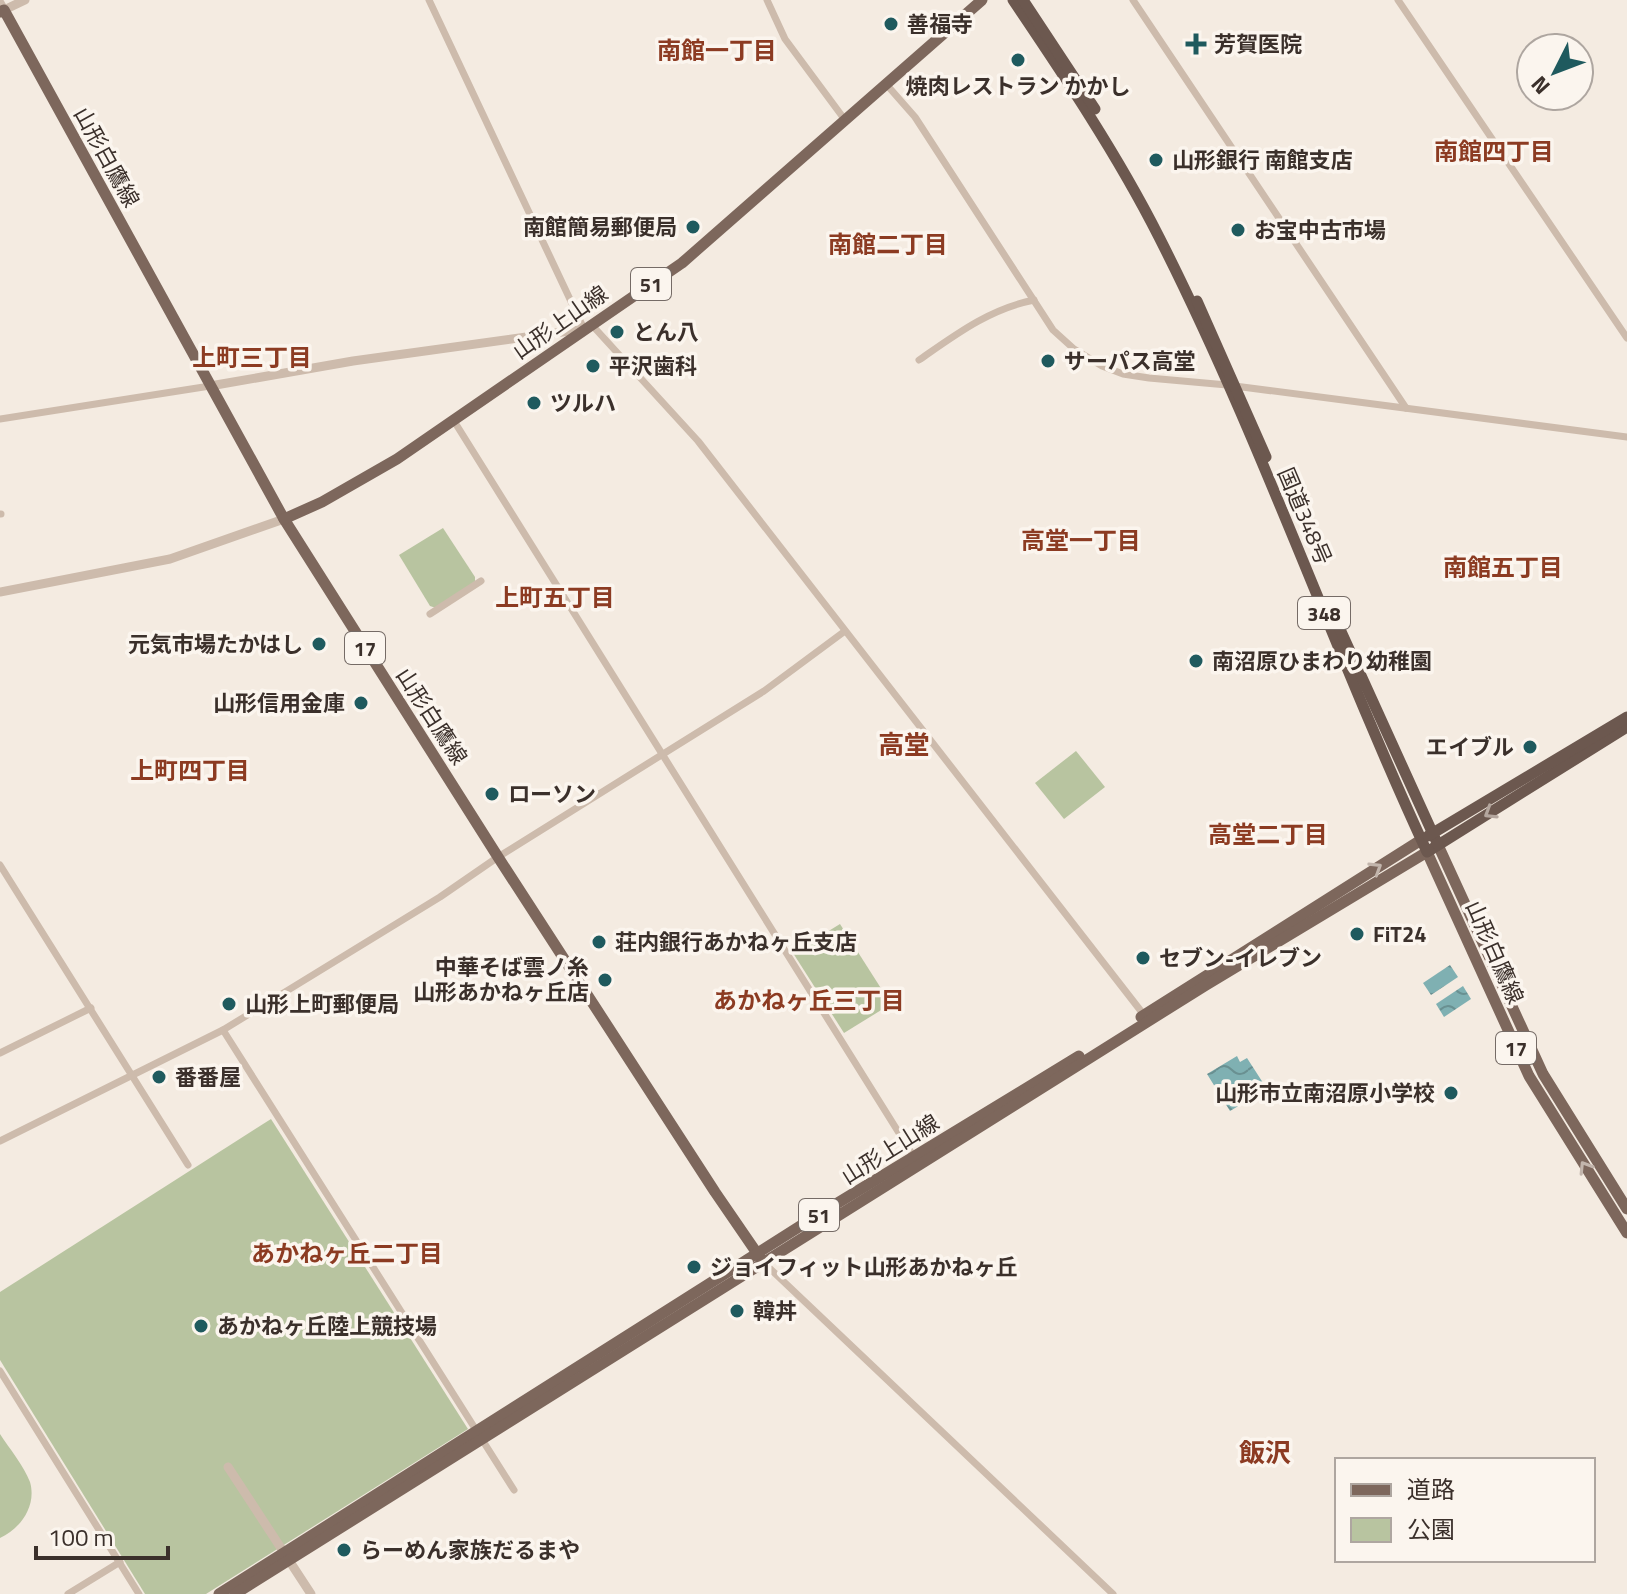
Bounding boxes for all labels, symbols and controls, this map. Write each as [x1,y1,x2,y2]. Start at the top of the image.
place label: 善福寺 [907,7,973,41]
marker: 善福寺 [882,15,900,33]
place label: 芳賀医院 [1214,27,1302,61]
district label: 南館一丁目 [657,32,777,68]
north arrow [1515,32,1595,112]
marker: 芳賀医院 [1185,33,1207,55]
marker: 焼肉レストラン かかし [1009,51,1027,69]
text: N [1522,68,1558,102]
place label: 焼肉レストラン かかし [906,69,1130,103]
street label: 山形白鷹線 [65,101,149,213]
district label: 南館四丁目 [1434,133,1554,169]
place label: 山形銀行 南館支店 [1172,143,1353,177]
marker: 山形銀行 南館支店 [1147,151,1165,169]
place label: 南館簡易郵便局 [523,210,677,244]
place label: お宝中古市場 [1254,213,1386,247]
marker: 南館簡易郵便局 [684,218,702,236]
marker: お宝中古市場 [1229,221,1247,239]
district label: 南館二丁目 [828,226,948,262]
road number: 51 [631,268,671,300]
street label: 山形上山線 [505,277,615,367]
place label: とん八 [633,315,699,349]
marker: とん八 [608,323,626,341]
district label: 上町三丁目 [192,339,312,375]
place label: サーパス高堂 [1064,344,1196,378]
place label: 平沢歯科 [609,349,697,383]
marker: サーパス高堂 [1039,352,1057,370]
marker: 平沢歯科 [584,357,602,375]
place label: ツルハ [550,386,616,420]
marker: ツルハ [525,394,543,412]
street label: 国道348号 [1269,462,1341,570]
district label: 高堂一丁目 [1021,522,1141,558]
district label: 南館五丁目 [1443,549,1563,585]
district label: 上町五丁目 [495,579,615,615]
road number: 348 [1298,597,1350,629]
place label: 元気市場たかはし [128,627,303,661]
road number: 17 [345,632,385,664]
marker: 元気市場たかはし [310,635,328,653]
place label: 南沼原ひまわり幼稚園 [1212,644,1432,678]
marker: 南沼原ひまわり幼稚園 [1187,652,1205,670]
street label: 山形白鷹線 [388,661,476,771]
place label: 山形信用金庫 [213,686,345,720]
marker: 山形信用金庫 [352,694,370,712]
district label: 高堂 [878,725,930,764]
place label: エイブル [1426,730,1514,764]
marker: エイブル [1521,738,1539,756]
district label: 上町四丁目 [130,752,250,788]
place label: ローソン [508,777,596,811]
marker: ローソン [483,785,501,803]
one-way arrow [1484,803,1498,818]
district label: 高堂二丁目 [1208,816,1328,852]
one-way arrow [1367,863,1382,878]
street label: 山形白鷹線 [1457,895,1533,1009]
place label: FiT24 [1373,917,1427,951]
place label: 荘内銀行あかねヶ丘支店 [615,925,857,959]
marker: FiT24 [1348,925,1366,943]
marker: 荘内銀行あかねヶ丘支店 [590,933,608,951]
place label: セブン-イレブン [1159,941,1322,975]
marker: セブン-イレブン [1134,949,1152,967]
place label: 中華そば雲ノ糸 山形あかねヶ丘店 [413,950,589,1009]
marker: 中華そば雲ノ糸 山形あかねヶ丘店 [596,971,614,989]
district label: あかねヶ丘三丁目 [713,982,905,1018]
place label: 山形上町郵便局 [245,987,399,1021]
marker: 山形上町郵便局 [220,995,238,1013]
road number: 17 [1496,1032,1536,1064]
place label: 番番屋 [175,1060,241,1094]
marker: 番番屋 [150,1068,168,1086]
place label: 山形市立南沼原小学校 [1215,1076,1435,1110]
marker: 山形市立南沼原小学校 [1442,1084,1460,1102]
street label: 山形上山線 [834,1105,946,1193]
one-way arrow [1580,1161,1595,1176]
road number: 51 [799,1199,839,1231]
district label: あかねヶ丘二丁目 [251,1235,443,1271]
place label: ジョイフィット山形あかねヶ丘 [710,1250,1018,1284]
marker: ジョイフィット山形あかねヶ丘 [685,1258,703,1276]
place label: 韓丼 [753,1294,797,1328]
marker: 韓丼 [728,1302,746,1320]
place label: あかねヶ丘陸上競技場 [217,1309,437,1343]
marker: あかねヶ丘陸上競技場 [192,1317,210,1335]
district label: 飯沢 [1239,1433,1291,1472]
legend [1335,1458,1595,1562]
text: 道路 [1407,1471,1455,1507]
scale bar [36,1510,168,1560]
text: 公園 [1407,1511,1455,1547]
text: 100 m [48,1519,114,1555]
place label: らーめん家族だるまや [360,1533,580,1567]
marker: らーめん家族だるまや [335,1541,353,1559]

